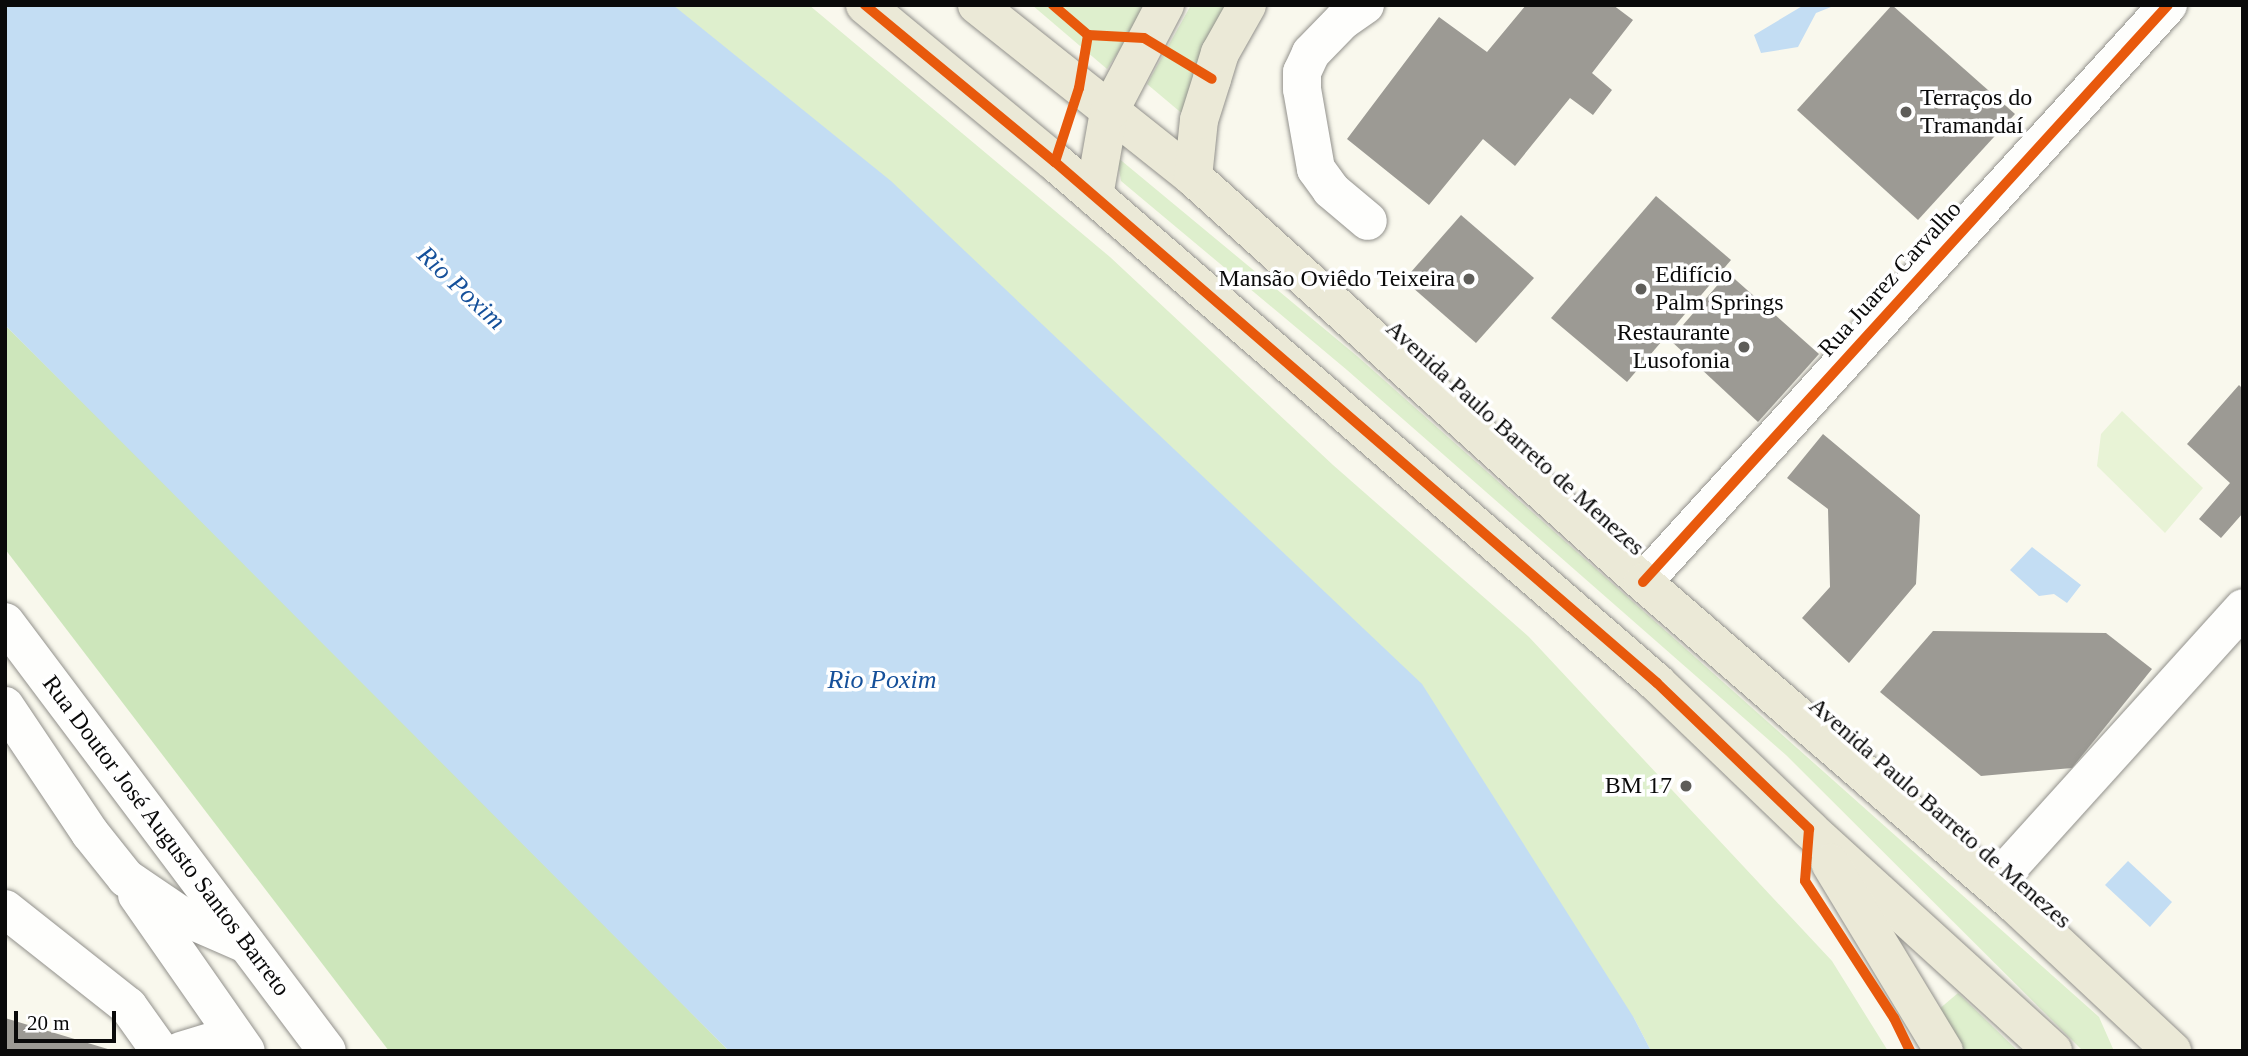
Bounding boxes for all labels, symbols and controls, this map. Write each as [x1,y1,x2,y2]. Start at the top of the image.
place label: Terraços do Tramandaí [1920,84,2032,140]
marker: Terraços do Tramandaí [1898,104,1914,120]
street label: Rua Juarez Carvalho [1812,195,1968,363]
water label: Rio Poxim [410,239,512,337]
place label: Edifício Palm Springs [1655,261,1784,317]
place label: Mansão Oviêdo Teixeira [1218,265,1455,293]
marker: Mansão Oviêdo Teixeira [1461,271,1477,287]
marker: Edifício Palm Springs [1633,281,1649,297]
street label: Avenida Paulo Barreto de Menezes [1380,314,1650,562]
place label: Restaurante Lusofonia [1617,319,1730,375]
marker: Restaurante Lusofonia [1736,339,1752,355]
water label: Rio Poxim [827,664,937,696]
street label: Rua Doutor José Augusto Santos Barreto [36,669,296,1003]
street label: Avenida Paulo Barreto de Menezes [1803,691,2077,935]
place label: BM 17 [1605,772,1672,800]
marker: BM 17 [1678,778,1694,794]
scale bar [18,996,119,1040]
text: 20 m [27,1011,70,1035]

